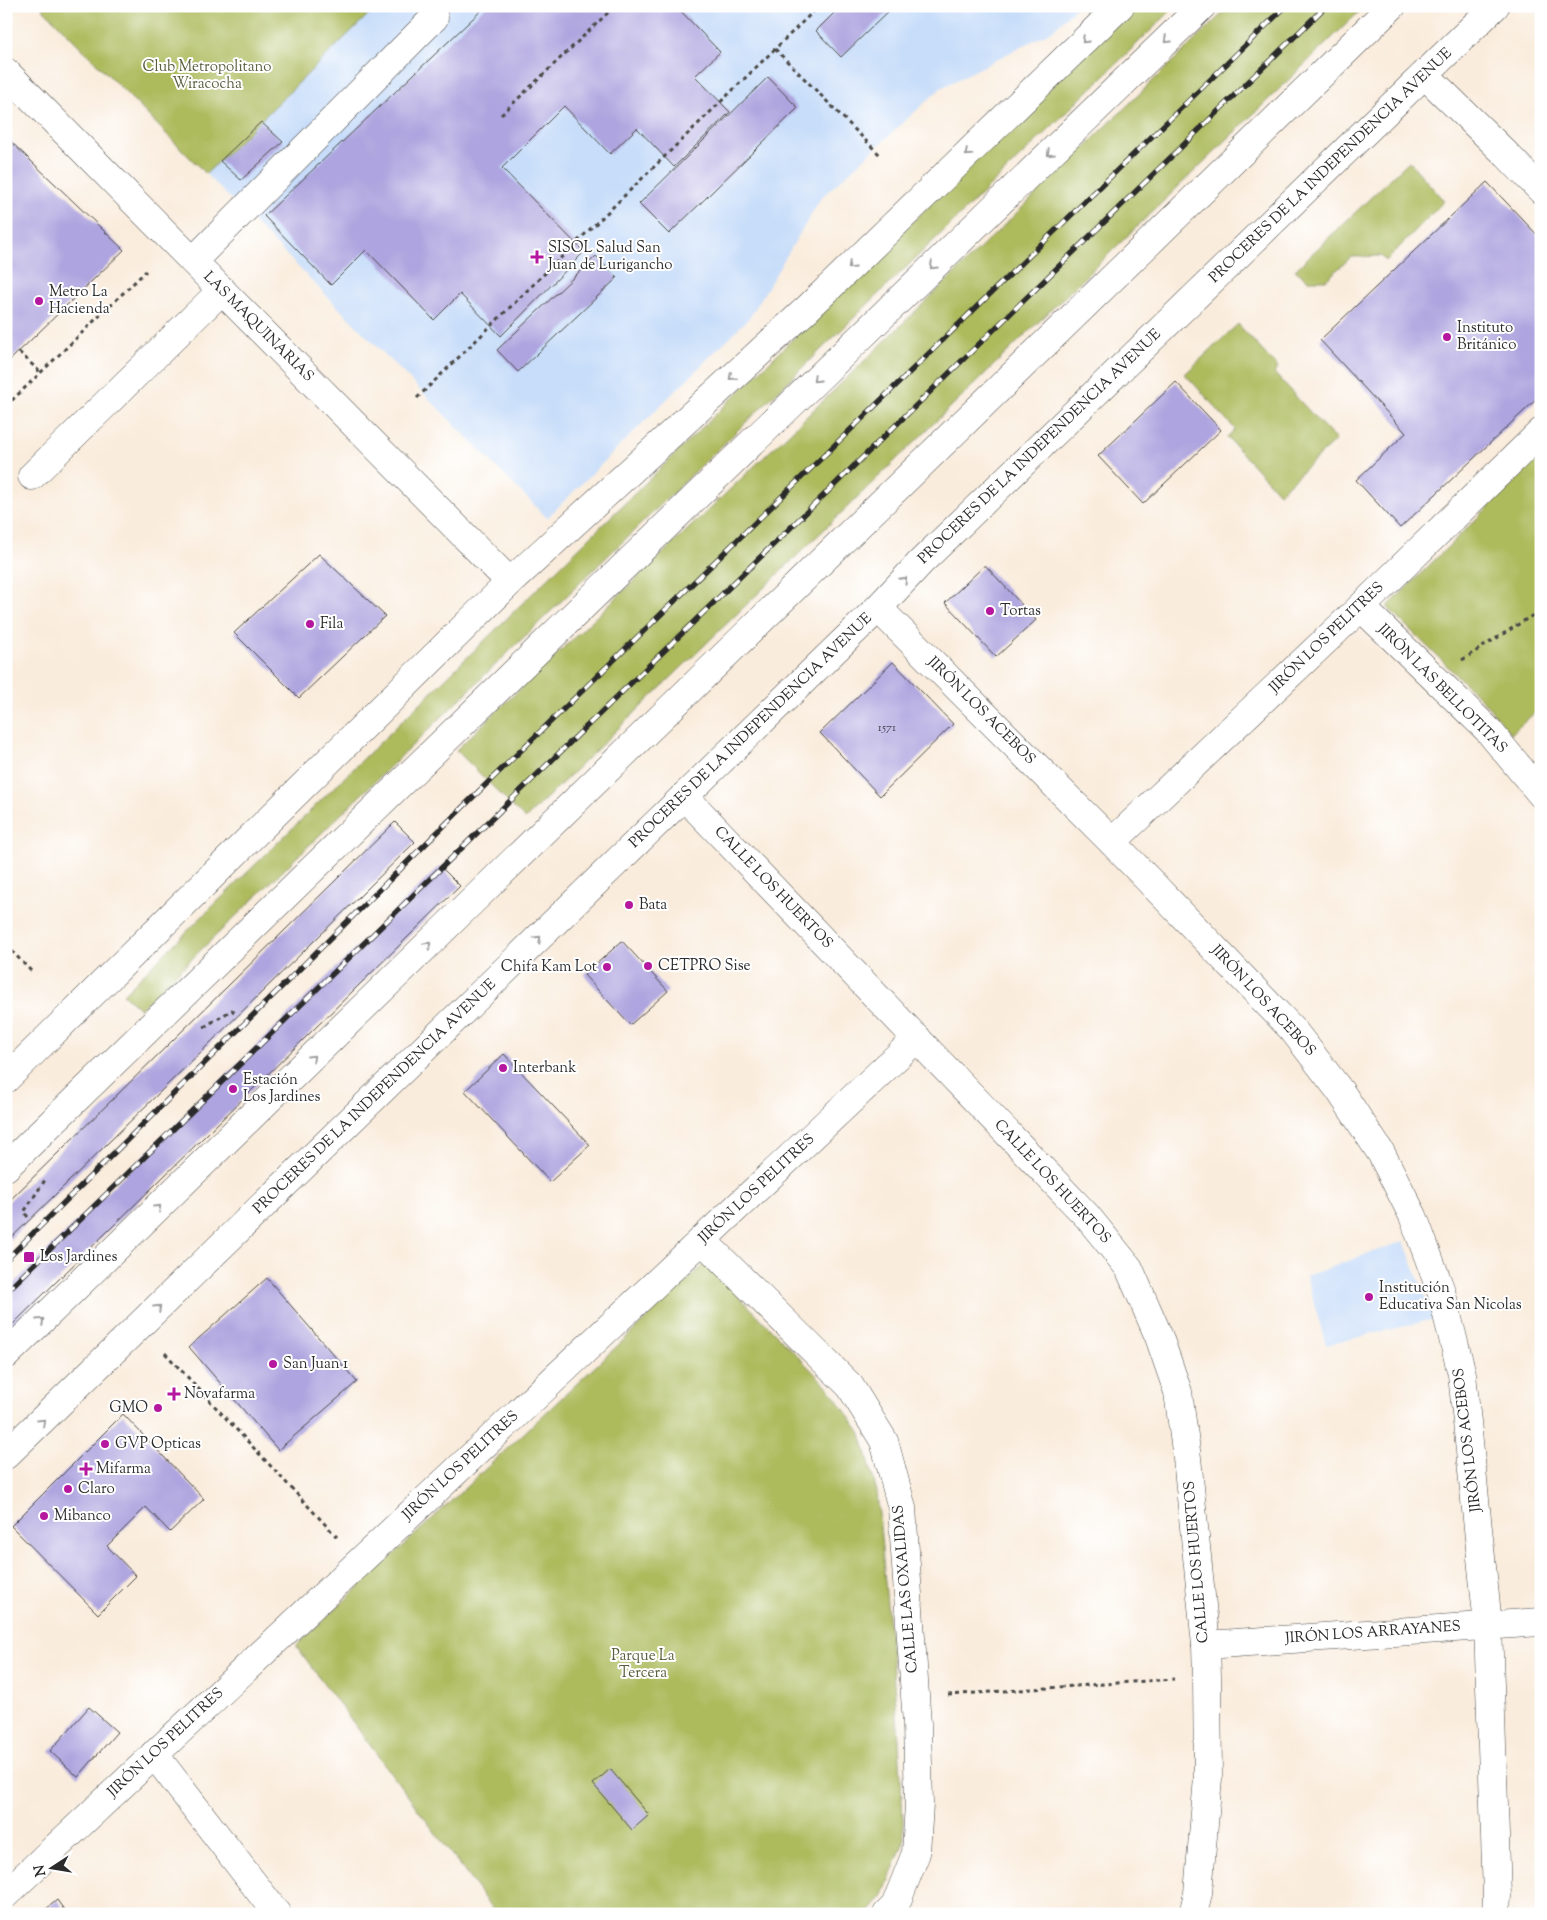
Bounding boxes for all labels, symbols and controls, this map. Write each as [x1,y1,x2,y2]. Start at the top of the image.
one-way arrow [1081,34,1090,43]
one-way arrow [1163,34,1172,43]
street label: PROCERES DE LA INDEPENDENCIA AVENUE [1205,44,1457,288]
park label: Club Metropolitano Wiracocha [142,57,272,95]
one-way arrow [964,147,973,156]
one-way arrow [1047,147,1056,156]
place label: SISOL Salud San Juan de Lurigancho [547,238,673,276]
marker: SISOL Salud San Juan de Lurigancho [530,250,544,264]
one-way arrow [848,260,857,269]
one-way arrow [930,260,939,269]
street label: LAS MAQUINARIAS [198,267,318,387]
place label: Metro La Hacienda [49,282,110,320]
marker: Metro La Hacienda [33,295,45,307]
place label: Instituto Británico [1457,318,1516,356]
street label: PROCERES DE LA INDEPENDENCIA AVENUE [914,325,1166,569]
marker: Instituto Británico [1441,331,1453,343]
one-way arrow [728,371,737,380]
one-way arrow [813,373,822,382]
street label: JIRÓN LOS PELITRES [1263,576,1389,699]
one-way arrow [898,577,907,586]
place label: Tortas [1000,601,1041,622]
marker: Tortas [984,605,996,617]
street label: PROCERES DE LA INDEPENDENCIA AVENUE [625,609,877,853]
place label: Fila [320,614,344,635]
street label: JIRÓN LAS BELLOTITAS [1372,617,1513,758]
marker: Fila [304,618,316,630]
street label: JIRÓN LOS ACEBOS [922,650,1041,770]
house number: 1571 [878,719,896,737]
street label: CALLE LOS HUERTOS [709,822,837,954]
place label: Bata [639,895,667,916]
marker: Bata [623,899,635,911]
one-way arrow [532,935,541,944]
street label: JIRÓN LOS ACEBOS [1205,939,1322,1061]
one-way arrow [423,941,432,950]
place label: CETPRO Sise [658,956,751,977]
place label: Chifa Kam Lot [501,957,597,978]
marker: CETPRO Sise [642,960,654,972]
marker: Chifa Kam Lot [601,961,613,973]
street label: PROCERES DE LA INDEPENDENCIA AVENUE [249,975,501,1219]
one-way arrow [306,1055,315,1064]
place label: Interbank [513,1058,576,1079]
marker: Interbank [497,1062,509,1074]
place label: Estación Los Jardines [243,1070,320,1108]
marker: Estación Los Jardines [227,1083,239,1095]
street label: CALLE LOS HUERTOS [989,1115,1115,1249]
street label: JIRÓN LOS PELITRES [692,1128,820,1249]
one-way arrow [152,1205,161,1214]
place label: Los Jardines [40,1247,117,1268]
marker: Los Jardines [22,1250,36,1264]
place label: Institución Educativa San Nicolas [1379,1278,1522,1316]
marker: Institución Educativa San Nicolas [1363,1291,1375,1303]
one-way arrow [153,1305,162,1314]
one-way arrow [35,1318,44,1327]
place label: San Juan 1 [283,1354,348,1375]
marker: San Juan 1 [267,1358,279,1370]
street label: JIRÓN LOS ACEBOS [1447,1367,1487,1515]
place label: Novafarma [184,1384,255,1405]
marker: Novafarma [168,1388,180,1400]
place label: GMO [109,1398,148,1419]
marker: GMO [152,1402,164,1414]
street label: JIRÓN LOS PELITRES [396,1405,524,1526]
one-way arrow [36,1419,45,1428]
place label: GVP Opticas [115,1434,201,1455]
marker: GVP Opticas [99,1438,111,1450]
place label: Mifarma [96,1459,151,1480]
marker: Mifarma [80,1463,92,1475]
place label: Claro [78,1479,115,1500]
street label: CALLE LOS HUERTOS [1179,1480,1215,1644]
marker: Claro [62,1483,74,1495]
street label: CALLE LAS OXALIDAS [888,1504,924,1674]
place label: Mibanco [54,1506,111,1527]
marker: Mibanco [38,1510,50,1522]
street label: JIRÓN LOS ARRAYANES [1283,1614,1461,1650]
park label: Parque La Tercera [611,1646,675,1684]
street label: JIRÓN LOS PELITRES [101,1682,229,1803]
north arrow [28,1842,78,1892]
text: N [30,1863,52,1878]

